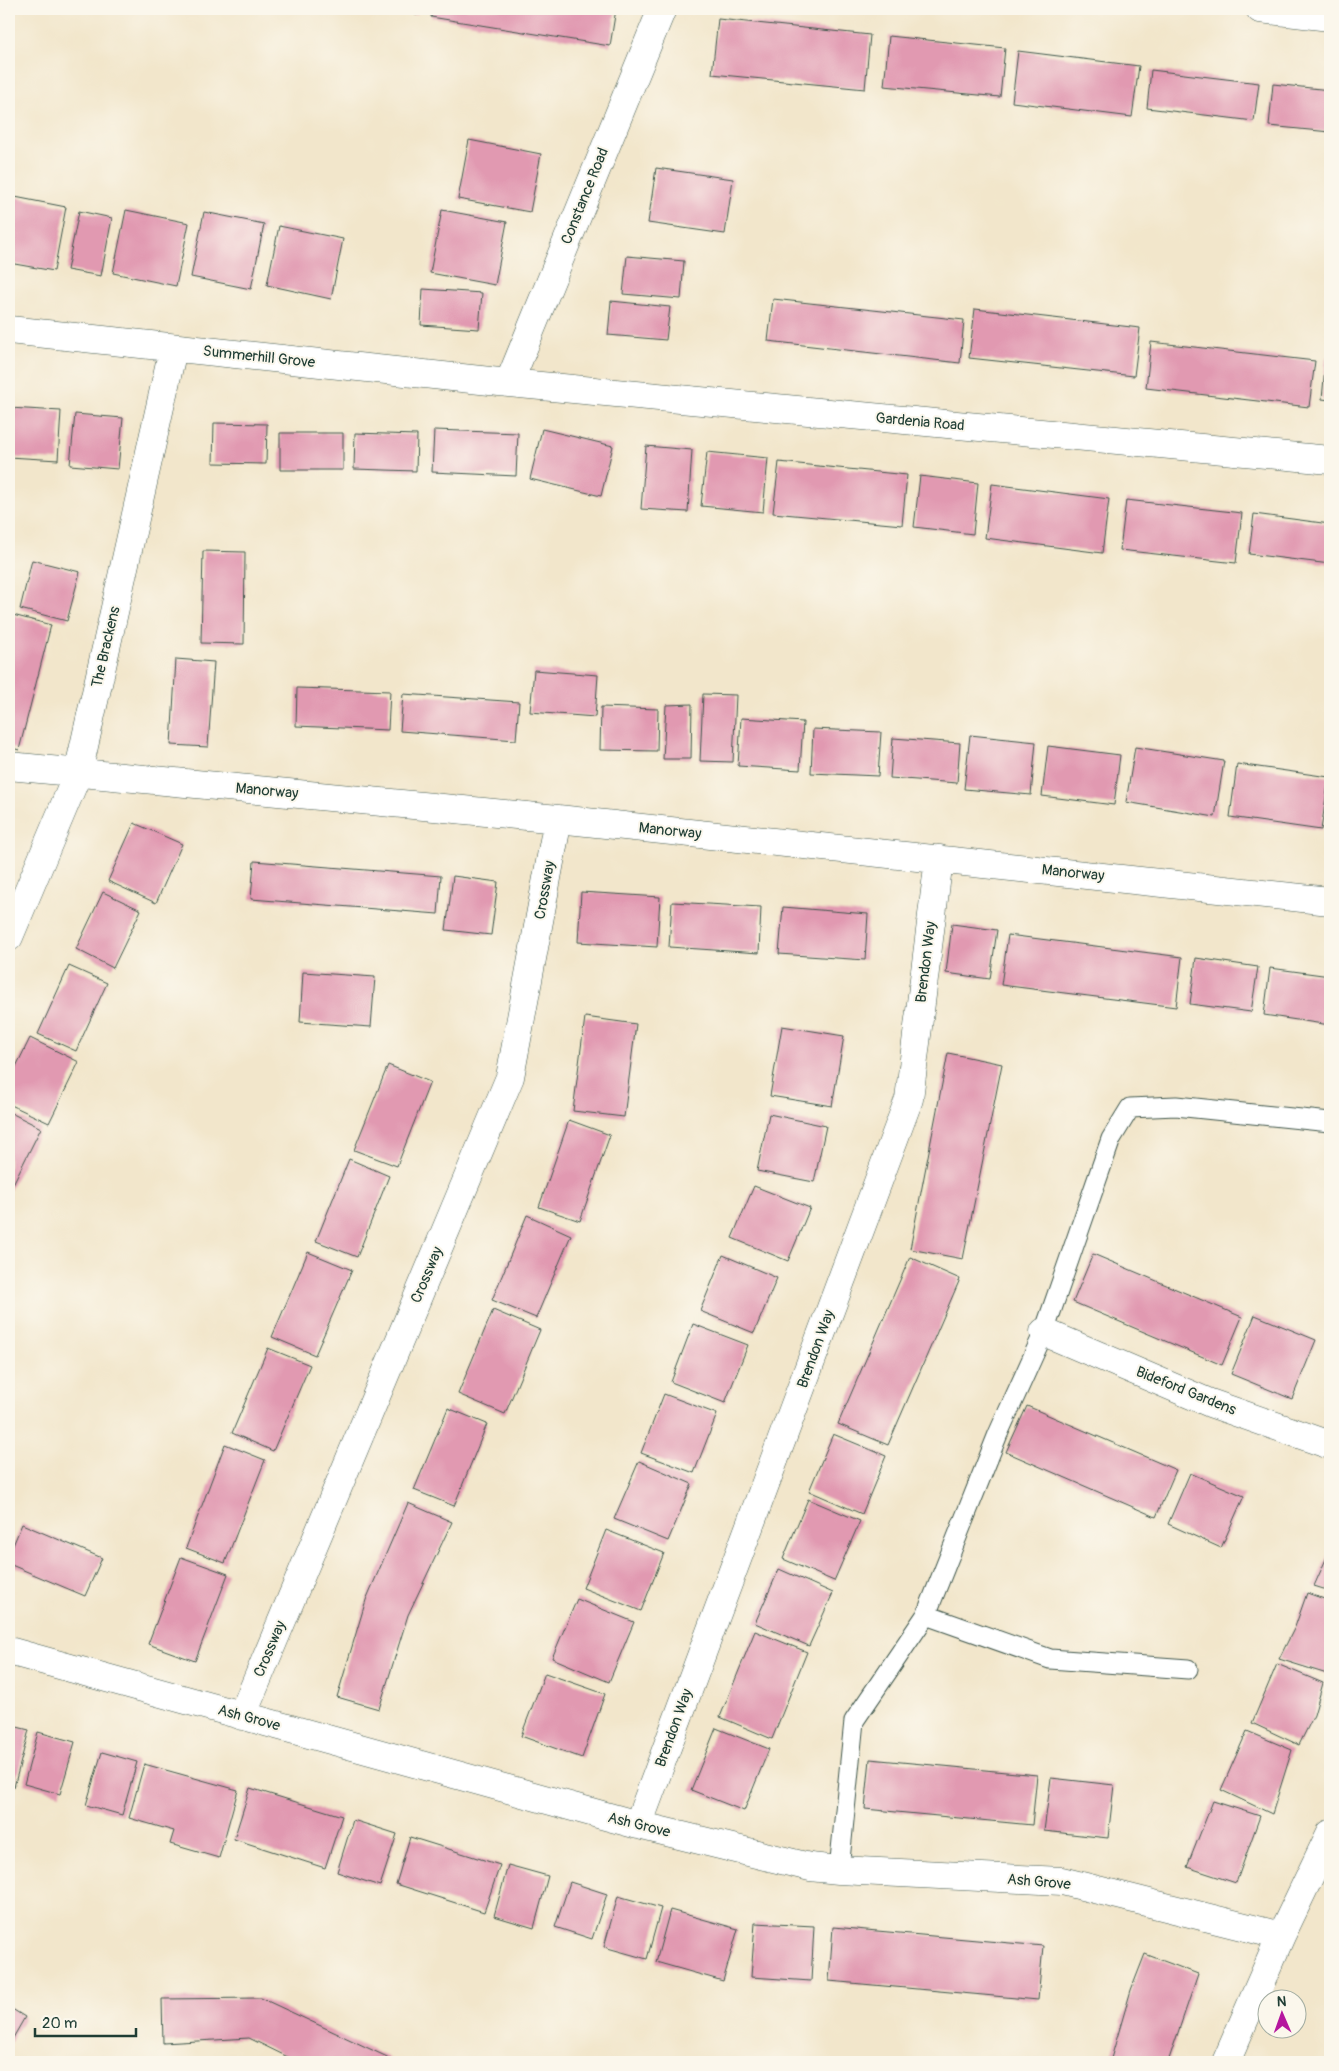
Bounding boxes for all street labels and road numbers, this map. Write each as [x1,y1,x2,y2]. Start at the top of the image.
street label: Constance Road [557,145,613,247]
street label: Summerhill Grove [202,342,317,372]
street label: Gardenia Road [875,409,965,435]
street label: The Brackens [87,604,125,689]
street label: Manorway [235,779,300,803]
street label: Manorway [638,818,703,844]
street label: Crossway [530,859,560,921]
street label: Manorway [1041,860,1106,886]
street label: Brendon Way [912,920,940,1004]
street label: Crossway [407,1243,448,1306]
street label: Brendon Way [793,1307,839,1391]
street label: Bideford Gardens [1133,1362,1239,1420]
street label: Crossway [250,1617,291,1680]
street label: Brendon Way [651,1686,697,1770]
street label: Ash Grove [216,1701,283,1736]
street label: Ash Grove [606,1808,673,1842]
street label: Ash Grove [1006,1870,1072,1894]

